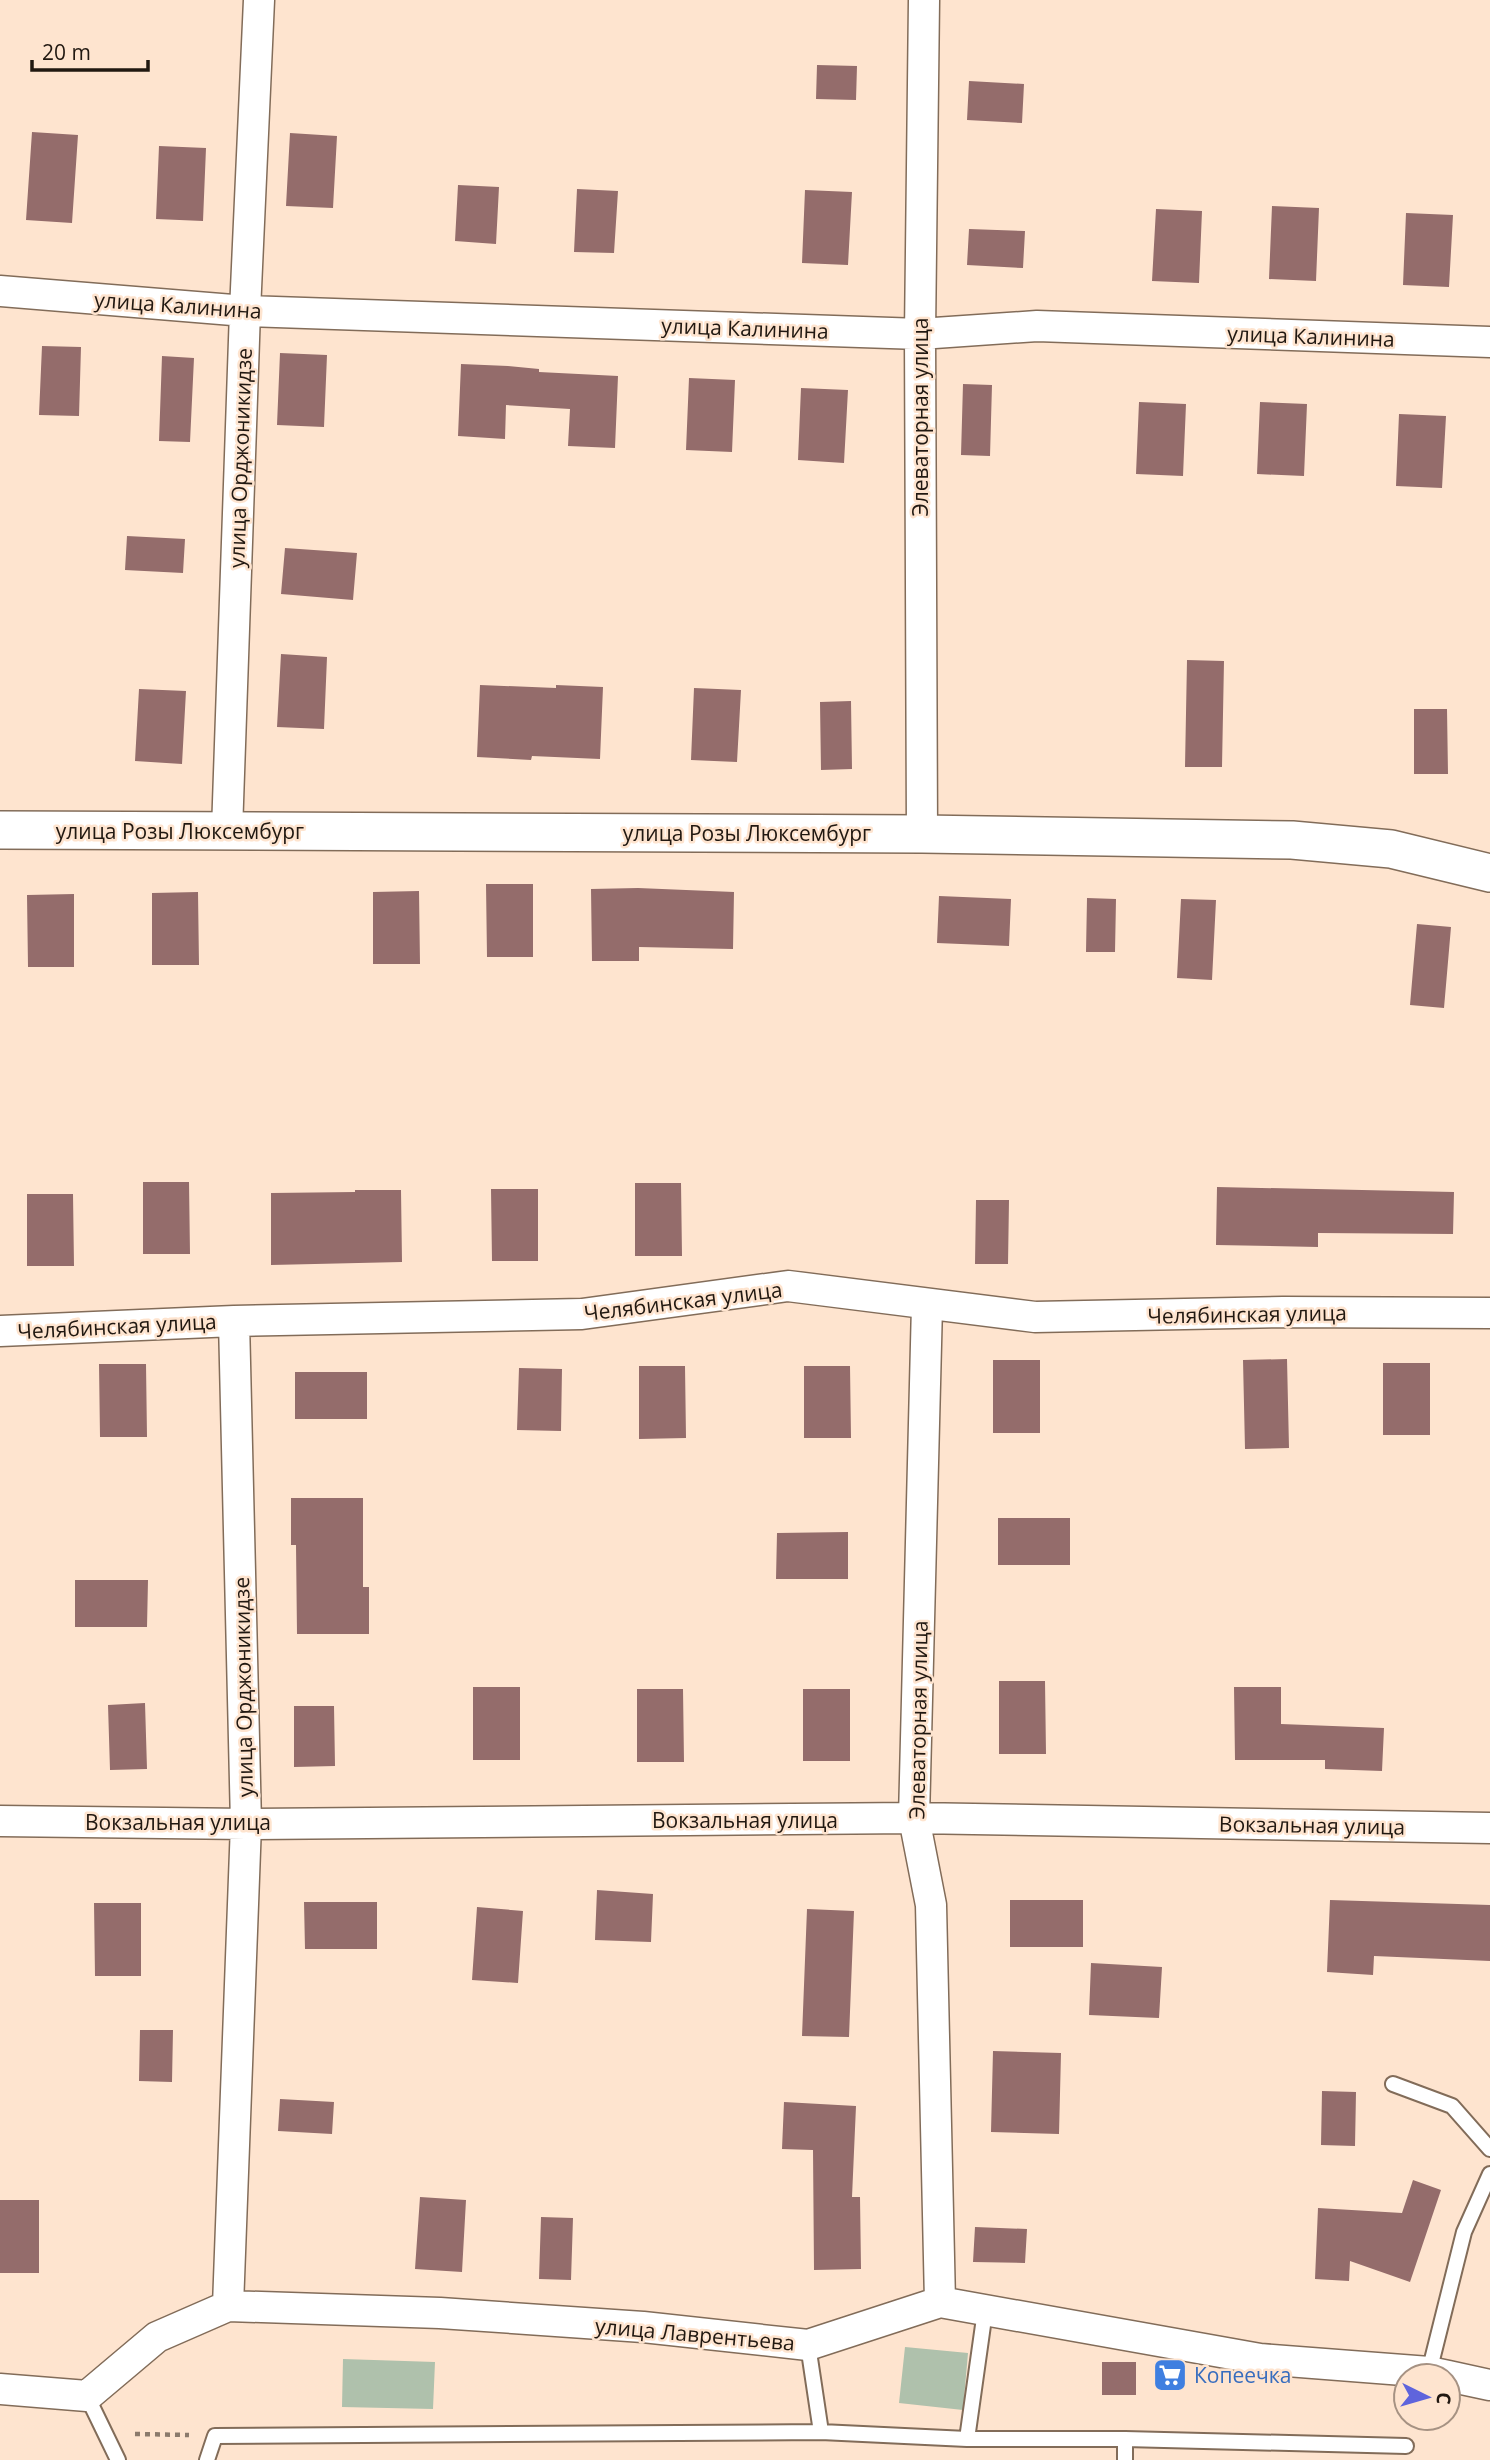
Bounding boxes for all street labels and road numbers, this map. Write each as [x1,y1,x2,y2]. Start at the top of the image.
street label: улица Калинина [93,285,263,325]
street label: улица Калинина [661,311,829,345]
street label: Элеваторная улица [906,318,934,516]
street label: улица Калинина [1227,319,1395,353]
street label: улица Орджоникидзе [222,347,258,569]
street label: улица Розы Люксембург [56,817,304,845]
street label: улица Розы Люксембург [623,819,871,847]
street label: Челябинская улица [582,1275,784,1327]
street label: Челябинская улица [1147,1298,1347,1330]
street label: Челябинская улица [17,1307,217,1345]
street label: улица Орджоникидзе [227,1577,259,1797]
street label: Элеваторная улица [902,1620,934,1820]
street label: Вокзальная улица [652,1806,838,1834]
street label: Вокзальная улица [85,1808,271,1836]
street label: Вокзальная улица [1219,1809,1405,1841]
street label: улица Лаврентьева [594,2311,796,2357]

